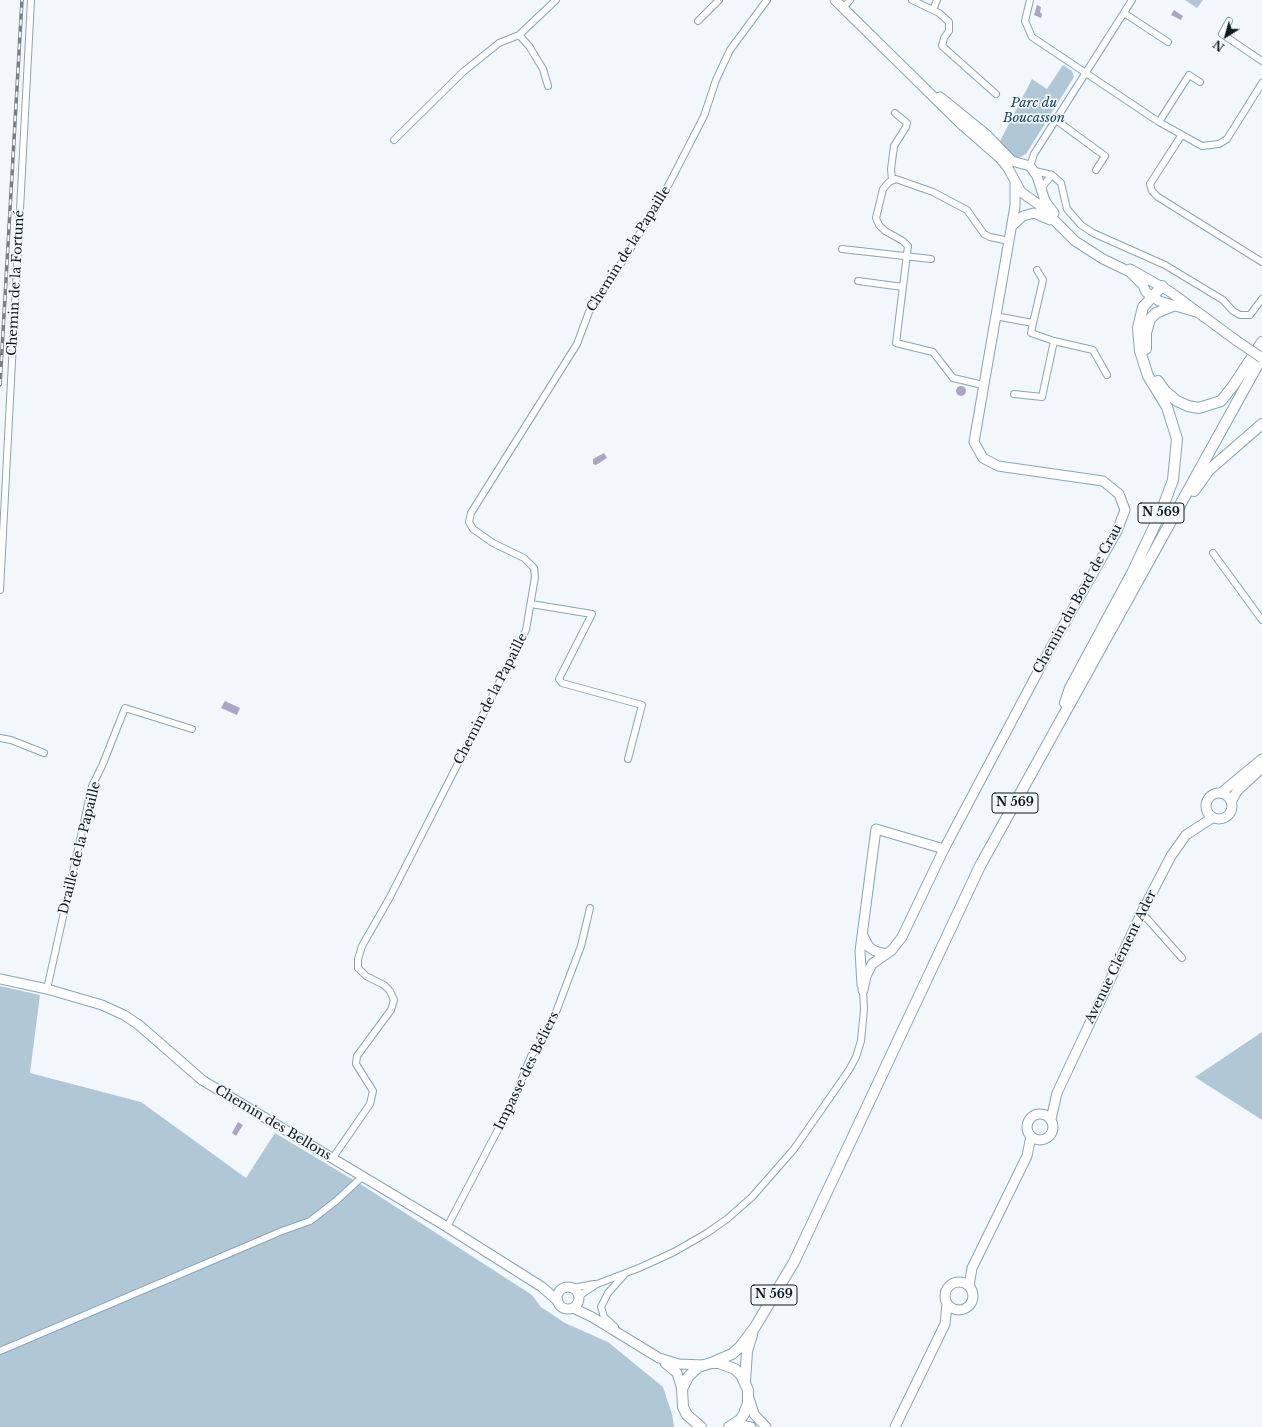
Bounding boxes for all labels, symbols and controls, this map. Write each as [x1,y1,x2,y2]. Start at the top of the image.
north arrow [1206,16,1246,56]
text: N [1210,37,1227,54]
park label: Parc du Boucasson [1003,95,1065,126]
street label: Chemin de la Papaille [584,183,674,315]
street label: Chemin de la Fortuné [4,210,28,356]
road number: N 569 [1138,503,1184,523]
street label: Chemin du Bord de Crau [1030,521,1126,677]
street label: Chemin de la Papaille [451,631,531,767]
street label: Draille de la Papaille [56,780,104,916]
road number: N 569 [992,793,1038,813]
street label: Avenue Clément Ader [1082,888,1160,1026]
street label: Impasse des Béliers [492,1009,562,1133]
street label: Chemin des Bellons [212,1082,334,1164]
road number: N 569 [751,1285,797,1305]

